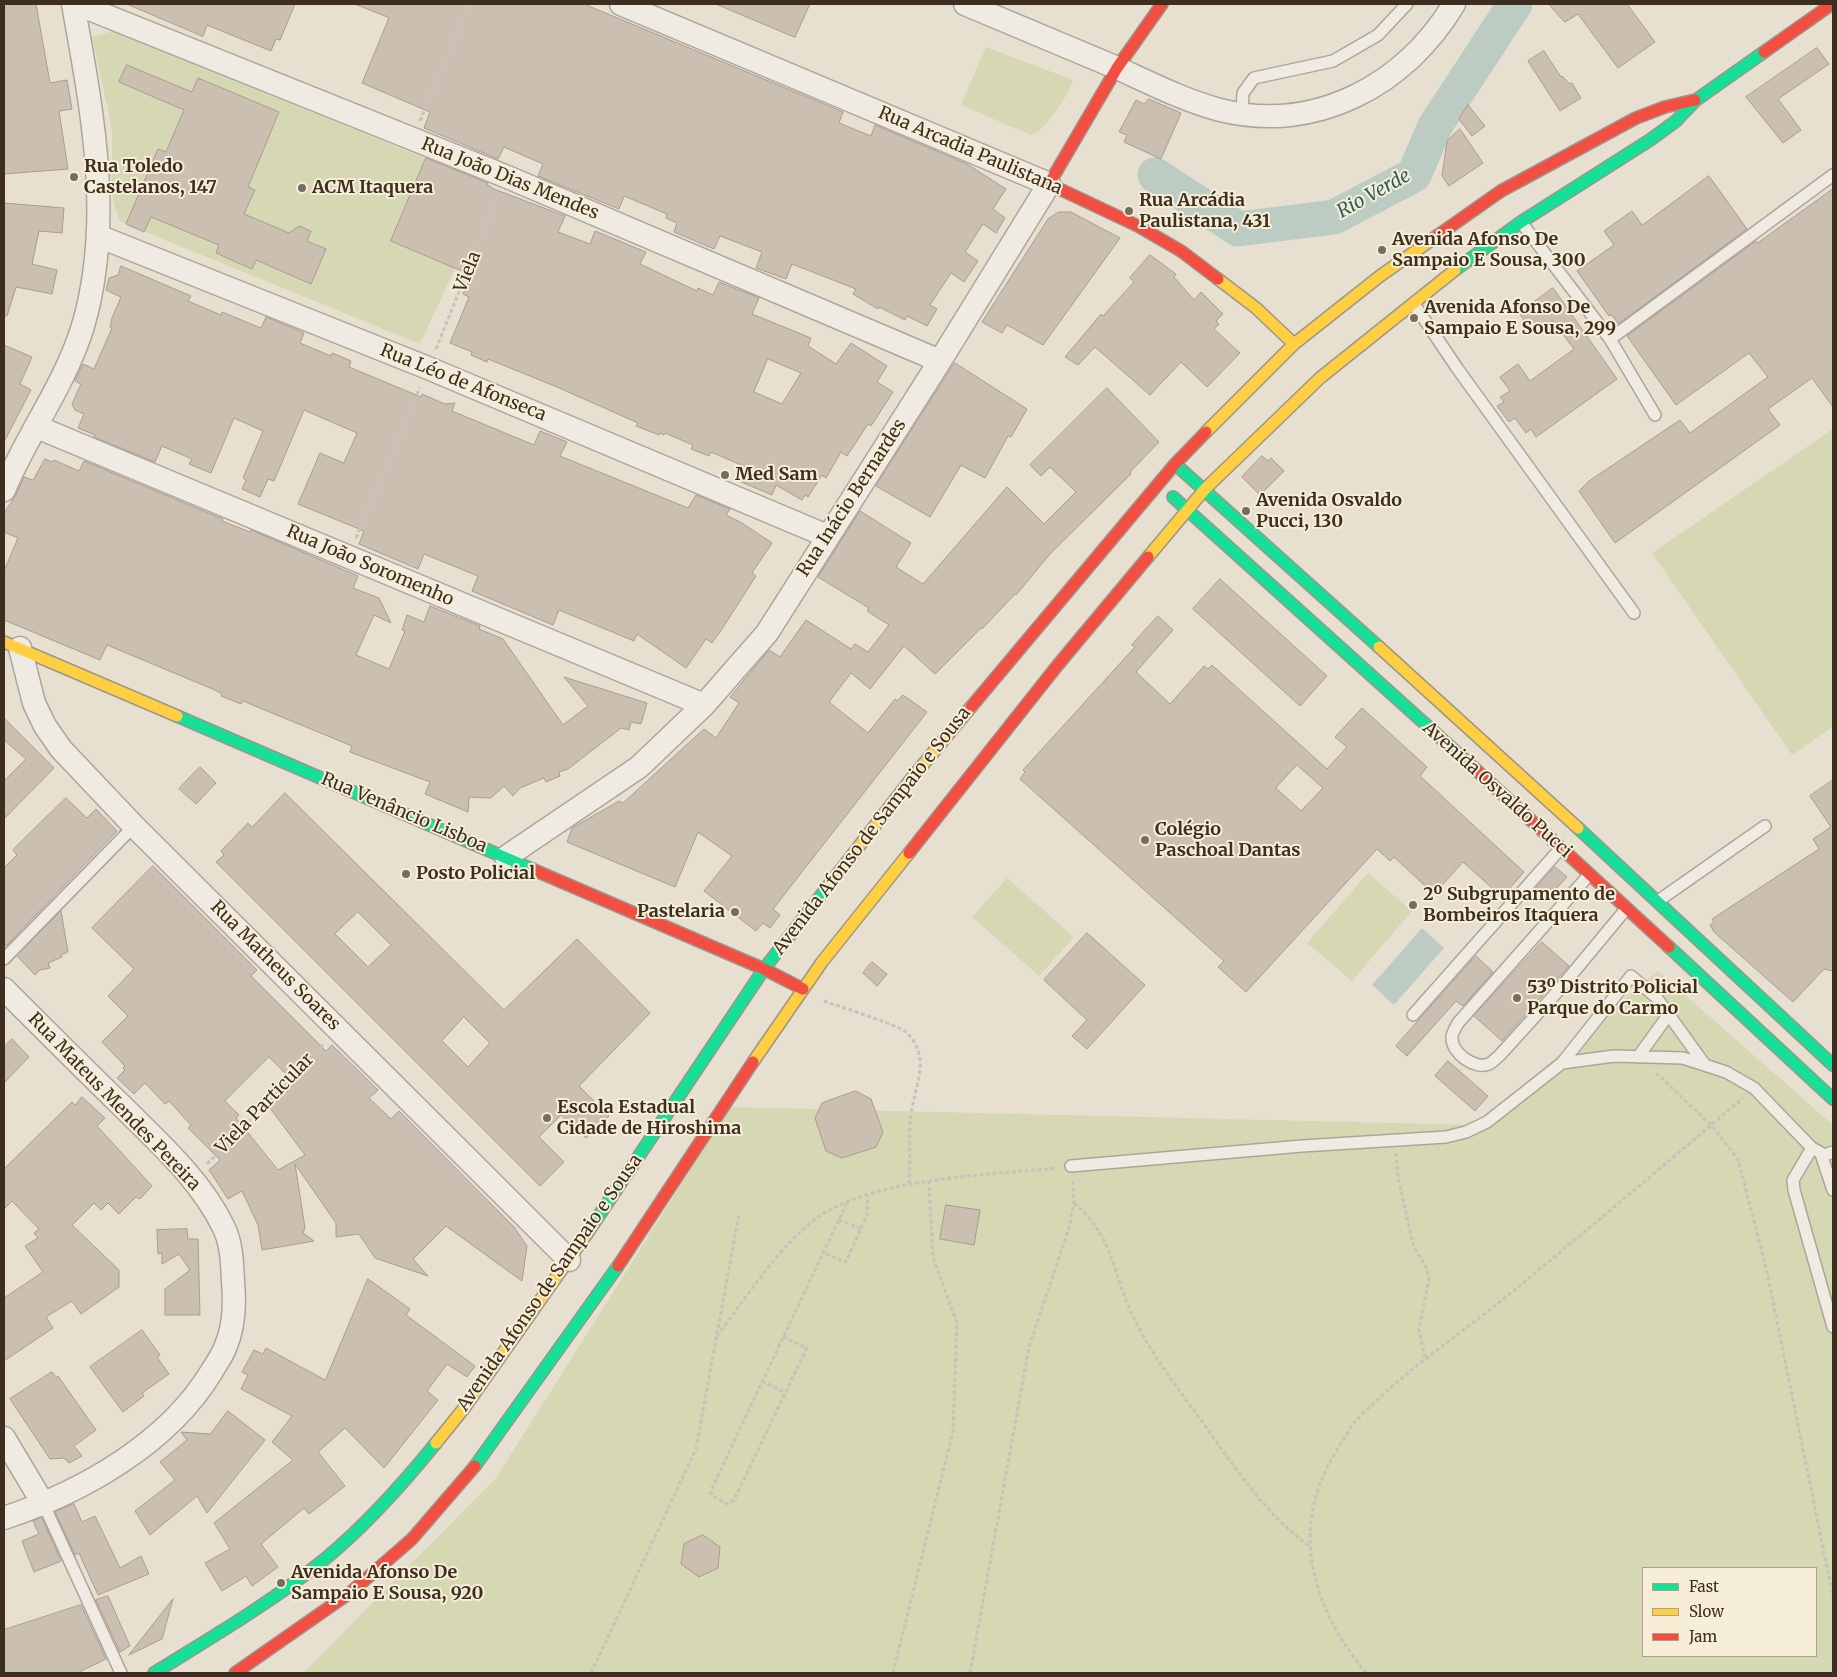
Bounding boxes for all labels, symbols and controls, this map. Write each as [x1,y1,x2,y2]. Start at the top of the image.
street label: Rua Arcadia Paulistana [875,102,1065,200]
street label: Rua João Dias Mendes [418,134,602,224]
place label: Rua Toledo Castelanos, 147 [84,156,217,198]
water label: Rio Verde [1333,165,1415,223]
marker: Rua Toledo Castelanos, 147 [68,171,80,183]
place label: ACM Itaquera [312,177,433,199]
marker: ACM Itaquera [296,182,308,194]
place label: Rua Arcádia Paulistana, 431 [1139,190,1270,232]
marker: Rua Arcádia Paulistana, 431 [1123,205,1135,217]
place label: Avenida Afonso De Sampaio E Sousa, 300 [1392,229,1586,272]
marker: Avenida Afonso De Sampaio E Sousa, 300 [1376,244,1388,256]
street label: Viela [450,248,486,296]
place label: Avenida Afonso De Sampaio E Sousa, 299 [1424,297,1616,340]
marker: Avenida Afonso De Sampaio E Sousa, 299 [1408,312,1420,324]
street label: Rua Léo de Afonseca [377,340,549,426]
street label: Rua Inácio Bernardes [793,415,911,581]
place label: Med Sam [735,464,818,486]
marker: Med Sam [719,469,731,481]
place label: Avenida Osvaldo Pucci, 130 [1256,490,1402,532]
marker: Avenida Osvaldo Pucci, 130 [1240,505,1252,517]
street label: Rua João Soromenho [283,521,457,611]
street label: Avenida Afonso de Sampaio e Sousa [769,703,975,959]
street label: Avenida Osvaldo Pucci [1418,717,1576,863]
street label: Rua Venâncio Lisboa [318,768,490,858]
place label: Colégio Paschoal Dantas [1155,819,1301,862]
marker: Colégio Paschoal Dantas [1139,834,1151,846]
place label: Posto Policial [416,863,535,885]
marker: Posto Policial [400,868,412,880]
place label: 2º Subgrupamento de Bombeiros Itaquera [1423,884,1615,926]
street label: Rua Matheus Soares [206,897,344,1035]
marker: 2º Subgrupamento de Bombeiros Itaquera [1407,899,1419,911]
place label: Pastelaria [637,901,725,923]
marker: Pastelaria [729,906,741,918]
place label: 53º Distrito Policial Parque do Carmo [1527,977,1698,1020]
marker: 53º Distrito Policial Parque do Carmo [1511,992,1523,1004]
street label: Rua Mateus Mendes Pereira [23,1009,205,1195]
street label: Viela Particular [211,1049,319,1159]
place label: Escola Estadual Cidade de Hiroshima [557,1097,741,1140]
marker: Escola Estadual Cidade de Hiroshima [541,1112,553,1124]
street label: Avenida Afonso de Sampaio e Sousa [453,1151,647,1415]
place label: Avenida Afonso De Sampaio E Sousa, 920 [291,1562,483,1605]
legend [1642,1567,1817,1657]
marker: Avenida Afonso De Sampaio E Sousa, 920 [275,1577,287,1589]
text: Fast [1689,1577,1719,1596]
text: Slow [1689,1602,1724,1621]
text: Jam [1689,1627,1717,1646]

